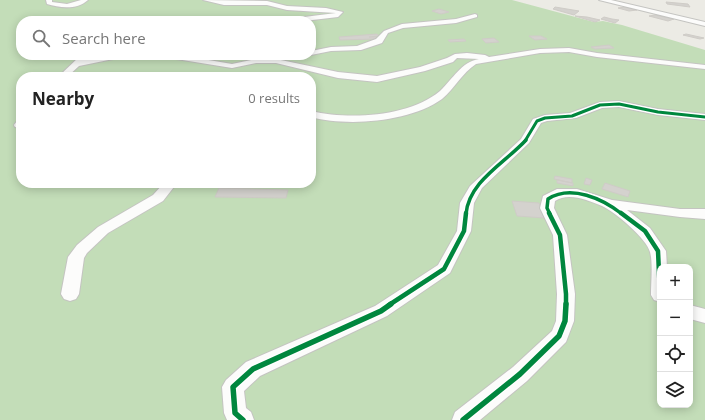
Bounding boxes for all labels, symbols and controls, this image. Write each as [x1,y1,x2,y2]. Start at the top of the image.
search box [16,16,316,60]
icon: search [30,27,52,49]
text: Search here [62,28,146,48]
text: Nearby [32,87,94,110]
text: 0 results [248,89,300,107]
map controls [657,264,693,408]
button: + [657,264,693,300]
button: − [657,300,693,336]
button: locate [657,336,693,372]
button: layers [657,372,693,408]

